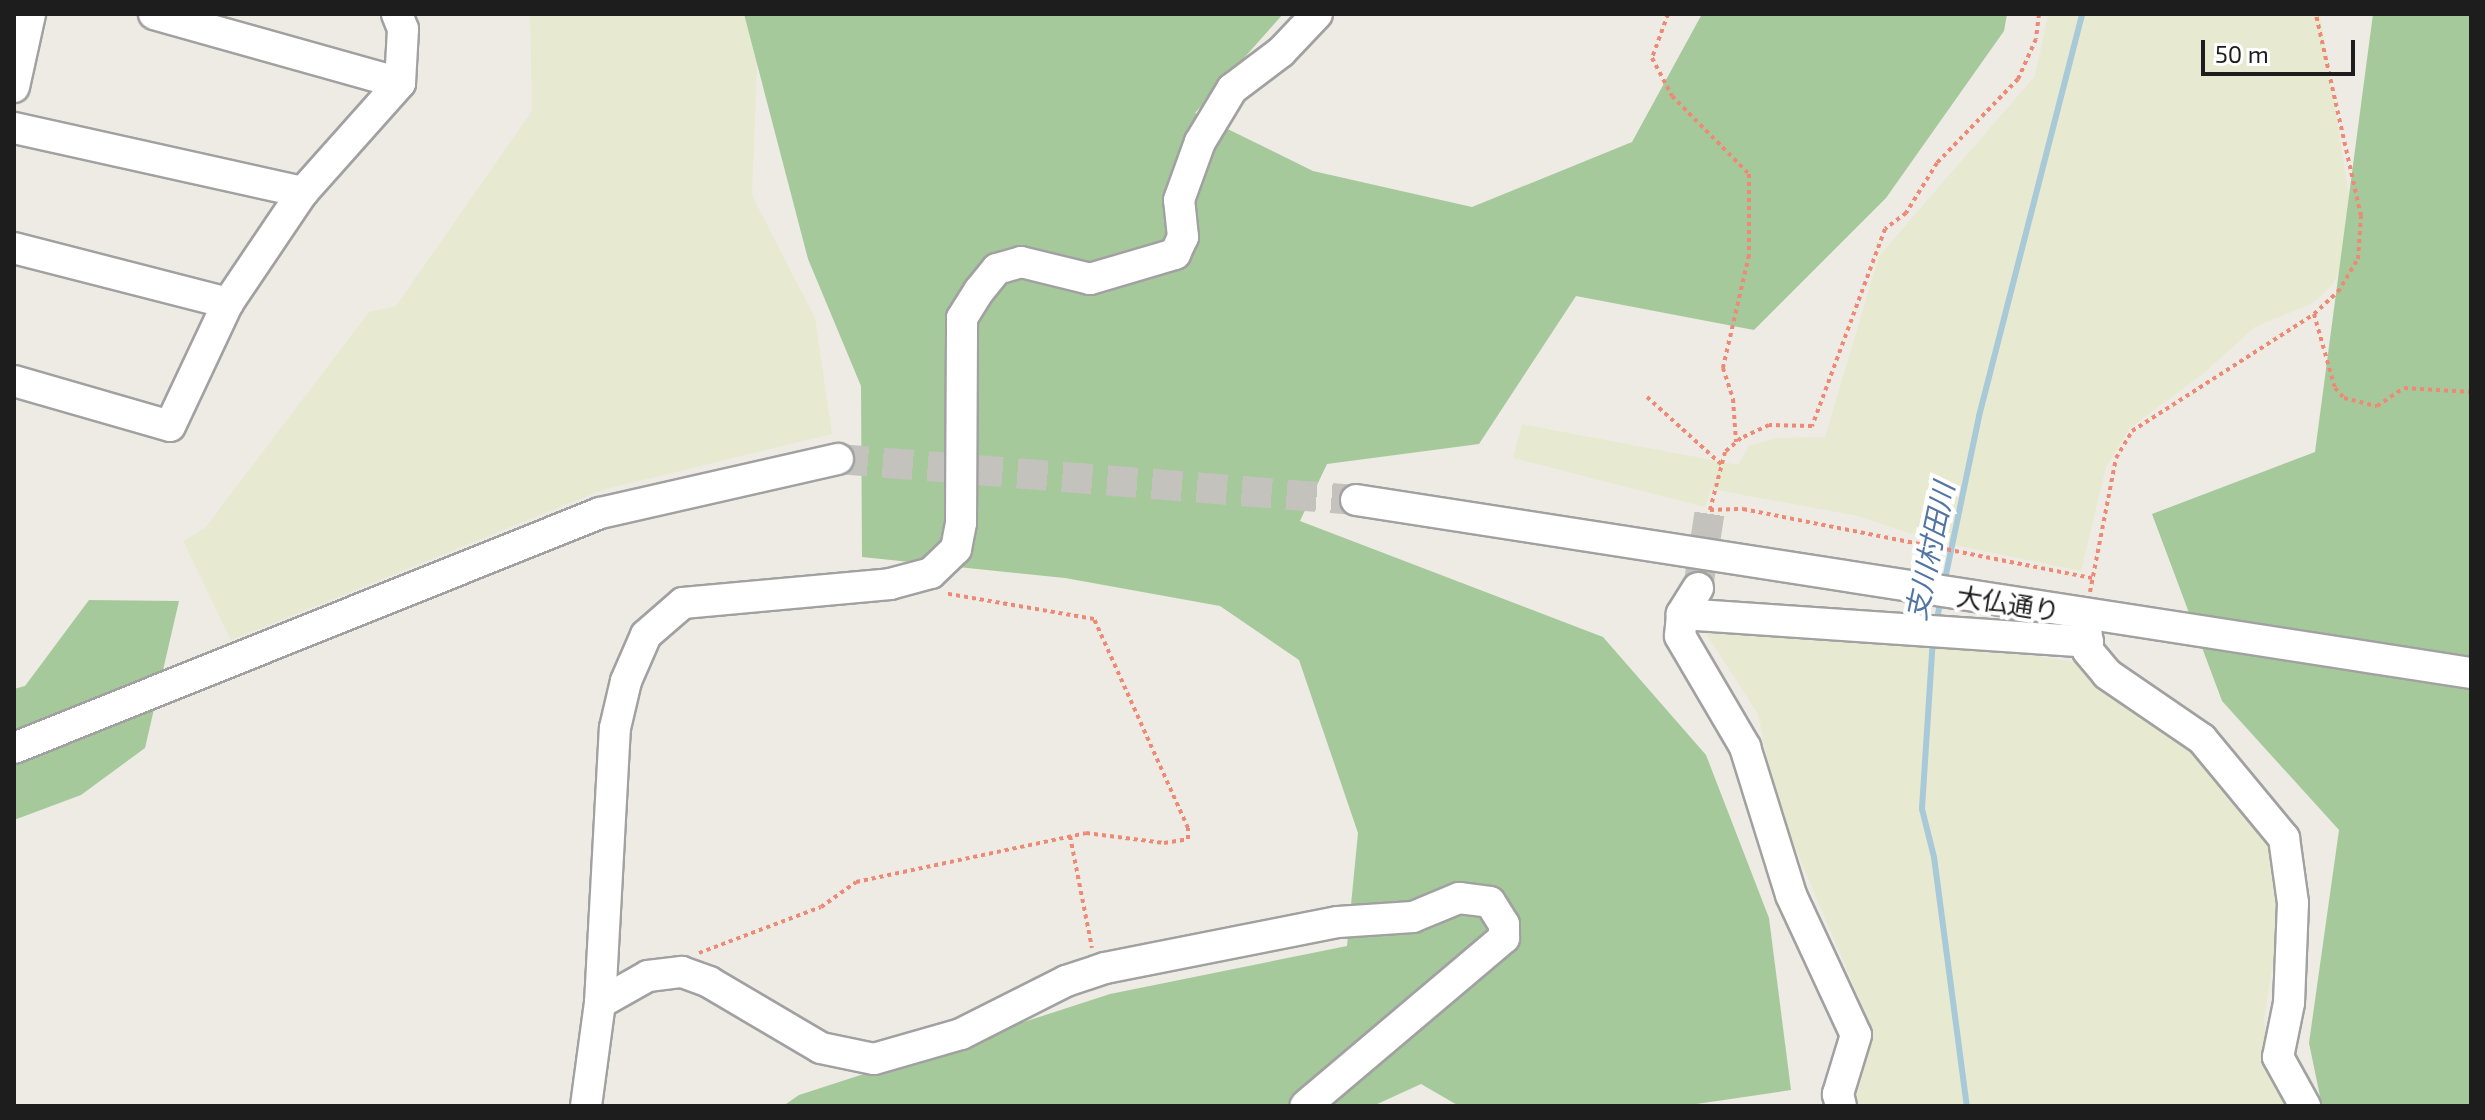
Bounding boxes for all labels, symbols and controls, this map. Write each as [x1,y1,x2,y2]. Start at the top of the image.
scale bar [2205,24,2359,74]
text: 50 m [2215,39,2269,68]
water label: 支川村田川 [1898,479,1960,623]
street label: 大仏通り [1954,579,2062,627]

